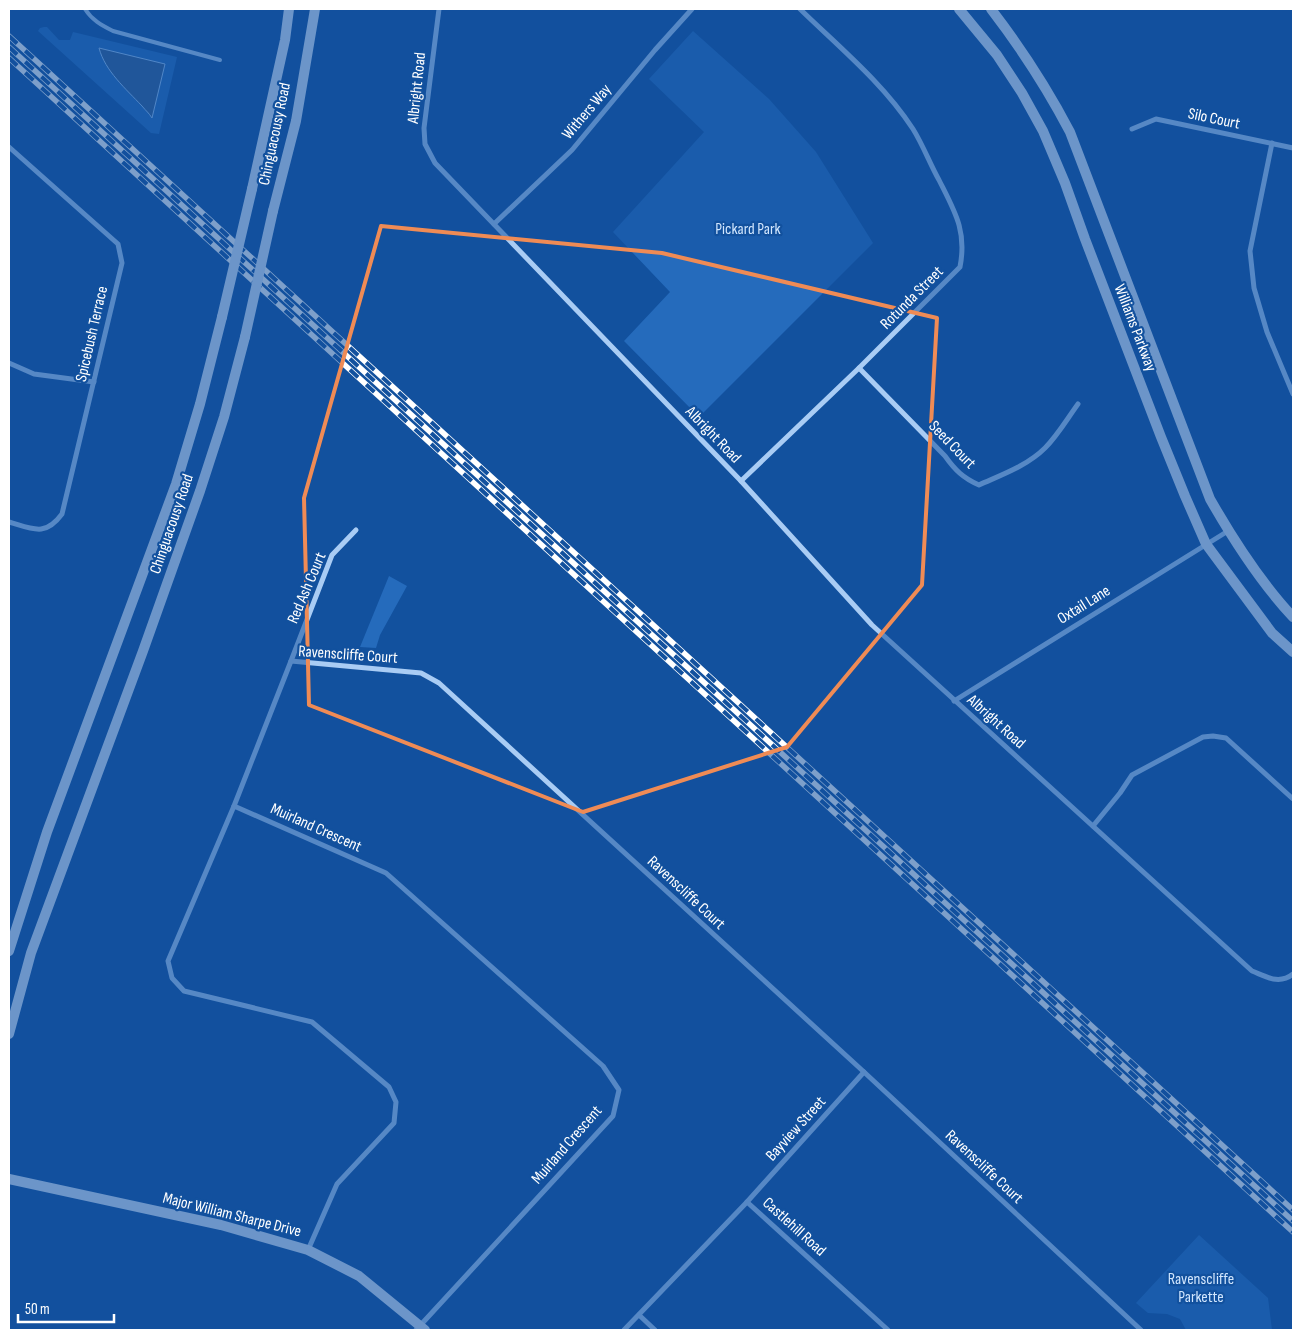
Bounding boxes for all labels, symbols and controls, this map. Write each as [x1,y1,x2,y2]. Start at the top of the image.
street label: Albright Road [404,51,430,126]
street label: Withers Way [558,80,616,144]
street label: Chinguacousy Road [255,81,295,187]
street label: Silo Court [1186,104,1242,134]
park label: Pickard Park [715,220,781,239]
street label: Rotunda Street [877,262,948,333]
street label: Williams Parkway [1110,282,1160,374]
street label: Spicebush Terrace [72,284,112,384]
street label: Albright Road [681,402,745,467]
street label: Seed Court [924,417,980,473]
street label: Chinguacousy Road [146,472,198,576]
street label: Red Ash Court [284,549,331,626]
street label: Oxtail Lane [1054,581,1114,629]
street label: Ravenscliffe Court [298,642,398,668]
street label: Albright Road [962,690,1029,753]
street label: Muirland Crescent [267,799,365,857]
street label: Ravenscliffe Court [643,852,729,934]
street label: Bayview Street [762,1093,830,1165]
street label: Muirland Crescent [528,1102,606,1188]
street label: Ravenscliffe Court [941,1126,1027,1208]
street label: Major William Sharpe Drive [161,1189,303,1241]
street label: Castlehill Road [758,1194,830,1260]
park label: Ravenscliffe Parkette [1168,1270,1234,1307]
scale bar [18,1292,114,1324]
text: 50 m [25,1300,50,1319]

